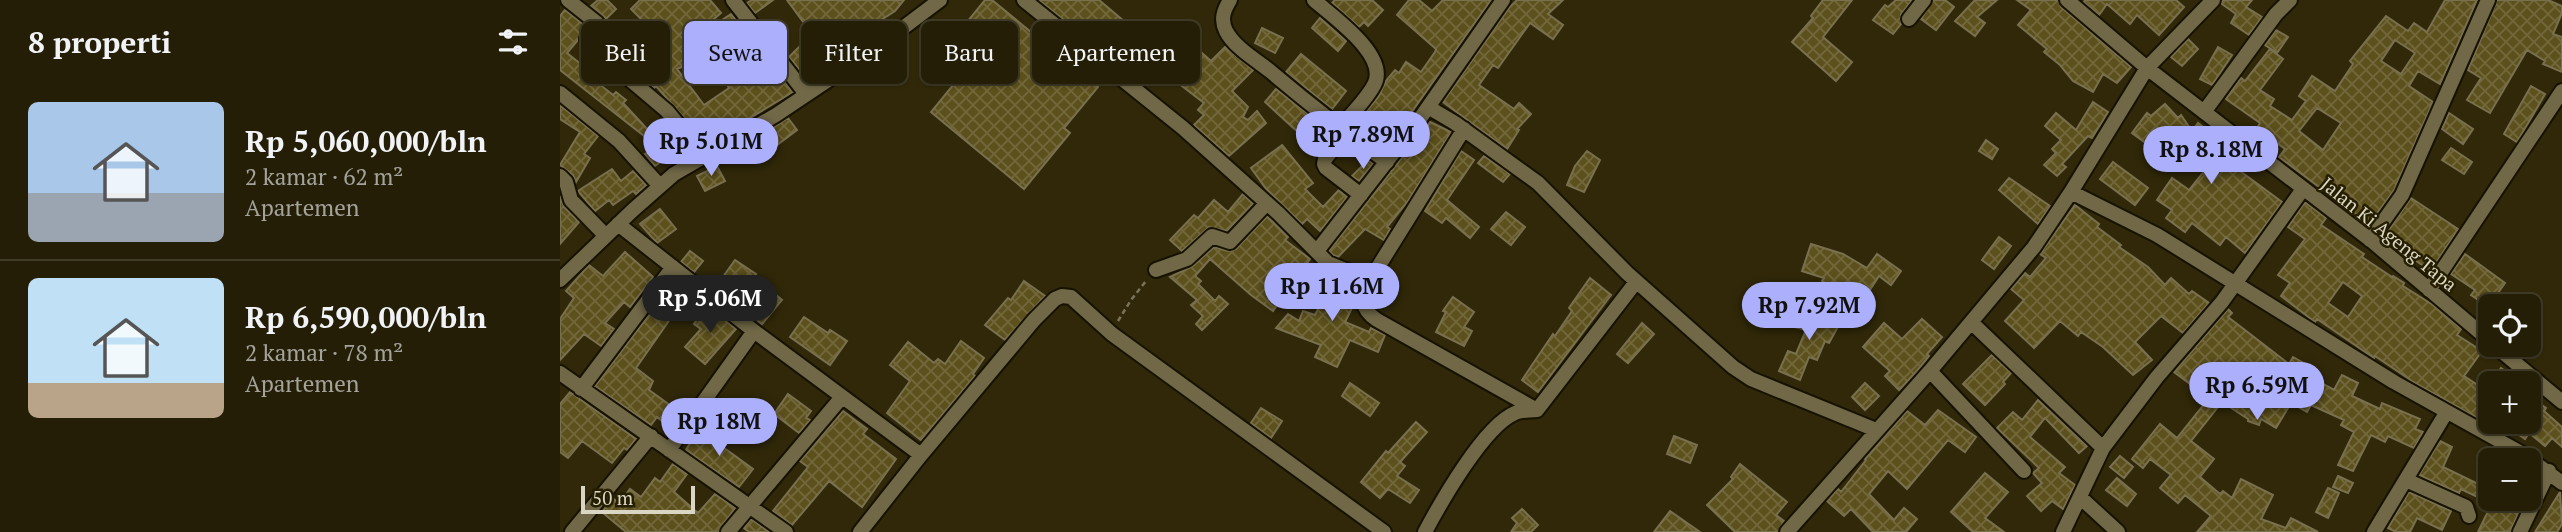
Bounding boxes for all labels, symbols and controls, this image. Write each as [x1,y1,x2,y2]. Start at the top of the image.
chip: Beli [581,21,670,84]
chip: Sewa [684,21,787,84]
chip: Filter [801,21,907,84]
chip: Baru [921,21,1018,84]
chip: Apartemen [1032,21,1200,84]
text: 8 properti [28,22,171,62]
icon: filters [494,23,532,61]
pin: Rp 7.89M [1291,111,1435,171]
pin: Rp 5.01M [639,118,783,178]
text: Rp 7.89M [1312,118,1414,149]
text: Rp 5,060,000/bln [245,121,487,161]
text: Rp 5.01M [659,125,763,156]
pin: Rp 8.18M [2139,127,2283,186]
icon: home [84,130,168,214]
text: Rp 8.18M [2159,133,2263,164]
text: 2 kamar · 62 m² [245,161,403,192]
street label: Jalan Ki Ageng Tapa [2316,171,2463,297]
text: Apartemen [245,192,359,223]
pin: Rp 11.6M [1260,264,1404,323]
text: Rp 11.6M [1280,270,1384,301]
pin: Rp 5.06M [638,276,782,335]
text: Rp 5.06M [658,282,762,313]
pin: Rp 7.92M [1737,282,1881,342]
text: Rp 7.92M [1758,289,1860,320]
map controls [2478,294,2541,511]
button: locate [2478,294,2541,357]
text: Rp 6,590,000/bln [245,297,487,337]
icon: home [84,306,168,390]
text: 2 kamar · 78 m² [245,337,403,368]
pin: Rp 6.59M [2185,362,2329,422]
text: Apartemen [245,368,359,399]
text: Rp 6.59M [2205,369,2309,400]
button: + [2478,371,2541,434]
pin: Rp 18M [662,398,776,458]
text: Rp 18M [677,405,761,436]
button: − [2478,448,2541,511]
scale bar [581,483,695,515]
text: 50 m [592,485,633,510]

